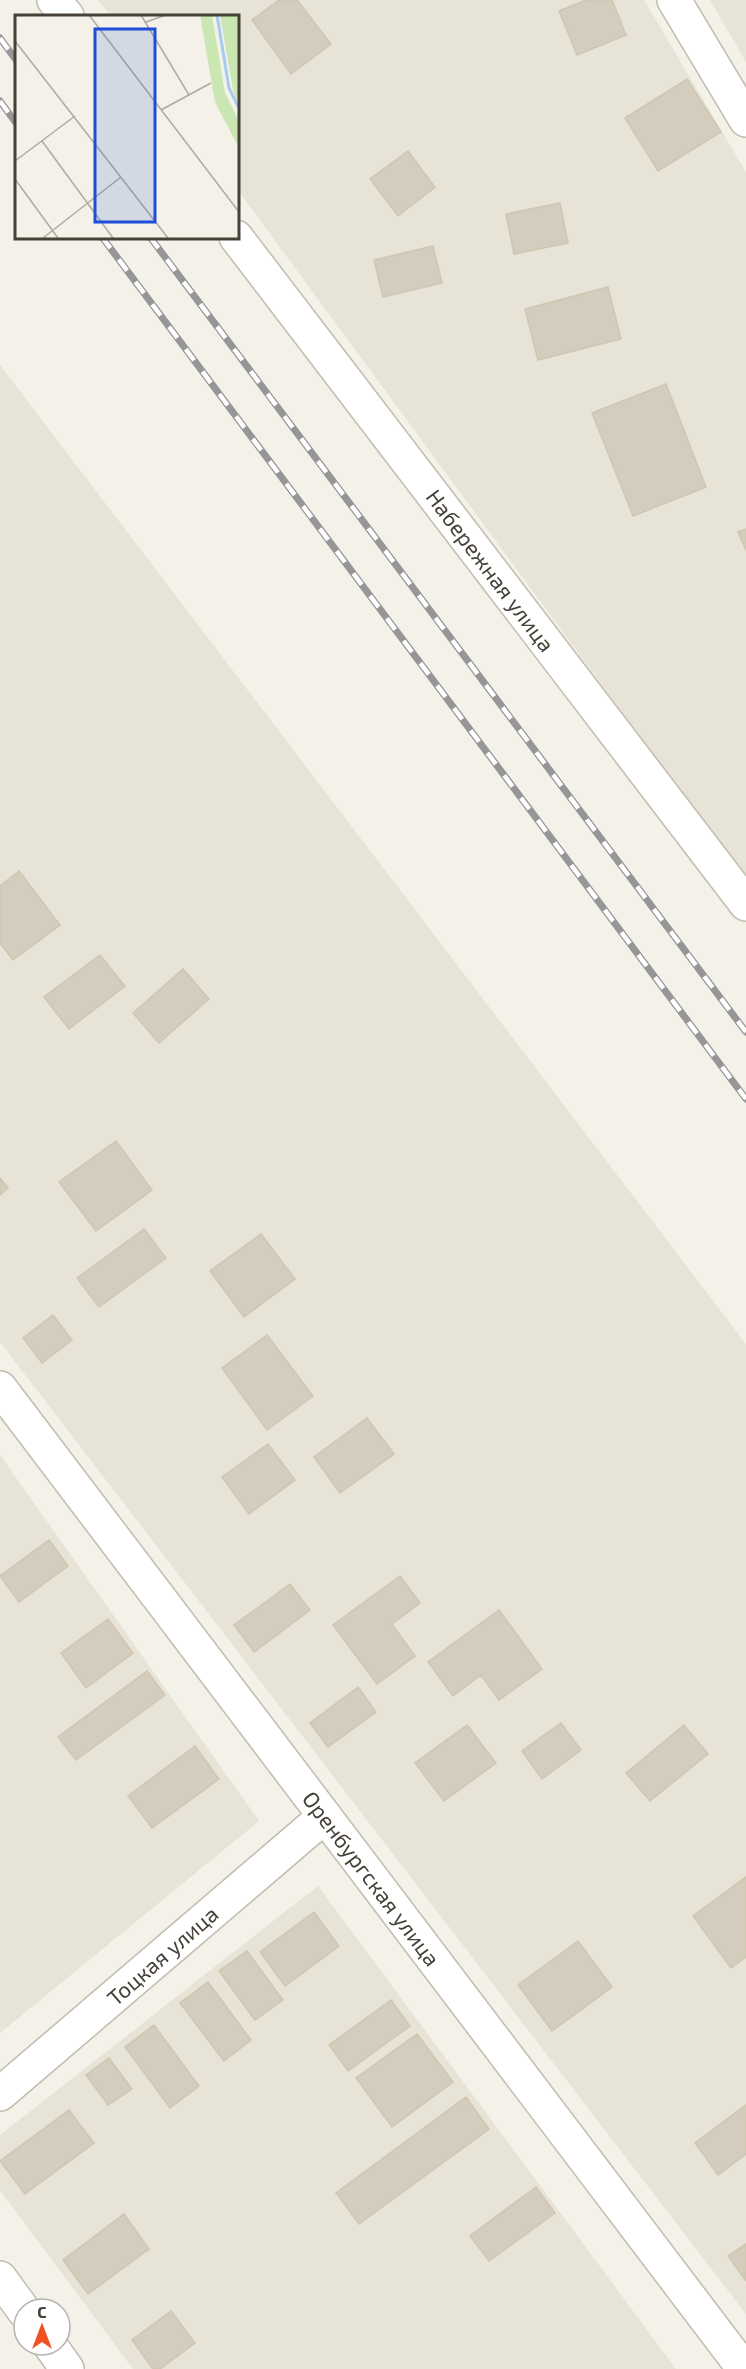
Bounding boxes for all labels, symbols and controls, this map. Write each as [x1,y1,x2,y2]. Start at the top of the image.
inset map [15,15,238,238]
street label: Набережная улица [421,484,561,657]
street label: Оренбургская улица [297,1785,446,1971]
street label: Тоцкая улица [101,1900,223,2011]
north arrow [12,2297,72,2357]
text: С [37,2302,47,2321]

